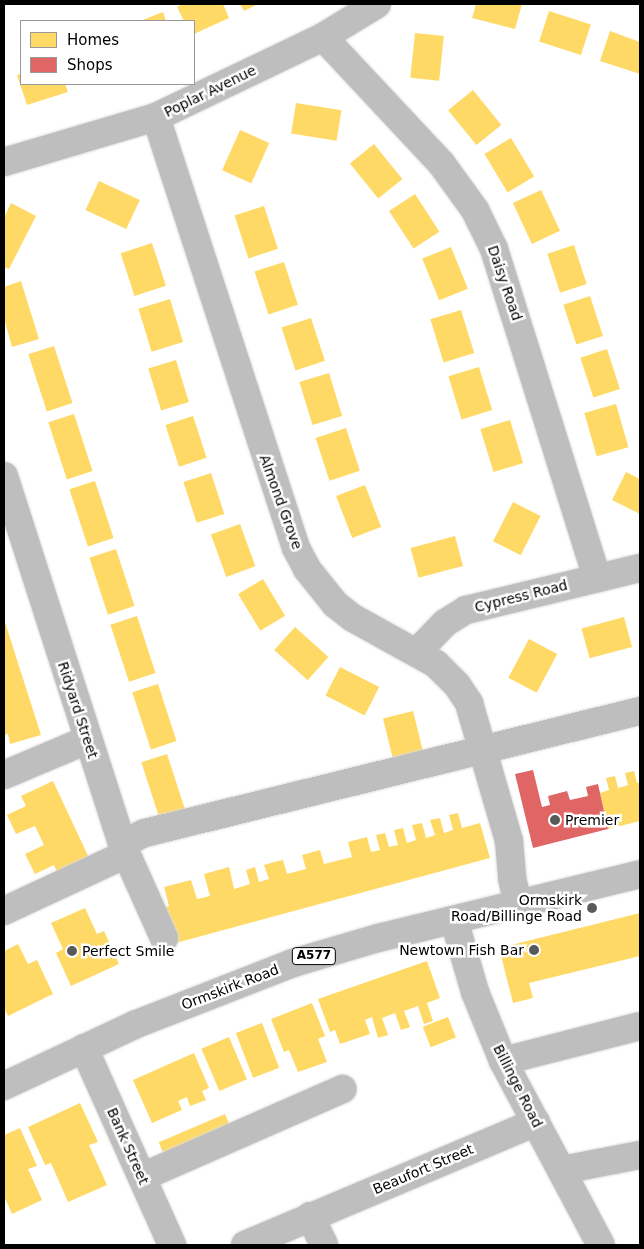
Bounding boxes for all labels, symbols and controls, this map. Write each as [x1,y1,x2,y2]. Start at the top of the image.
legend [20,20,195,85]
text: Homes [67,31,119,49]
text: Shops [67,56,113,74]
street label: Poplar Avenue [161,62,259,120]
street label: Daisy Road [484,243,526,323]
street label: Almond Grove [256,452,306,552]
street label: Cypress Road [473,576,569,616]
street label: Ridyard Street [54,659,102,761]
place label: Premier [565,812,619,828]
marker: Premier [549,814,561,826]
place label: Ormskirk Road/Billinge Road [451,892,582,924]
marker: Ormskirk Road/Billinge Road [586,902,598,914]
place label: Newtown Fish Bar [399,942,524,958]
place label: Perfect Smile [82,943,174,959]
marker: Newtown Fish Bar [528,944,540,956]
marker: Perfect Smile [66,945,78,957]
road number: A577 [292,946,336,966]
street label: Ormskirk Road [179,961,281,1013]
street label: Billinge Road [490,1042,546,1130]
street label: Bank Street [104,1105,152,1187]
street label: Beaufort Street [370,1140,476,1198]

